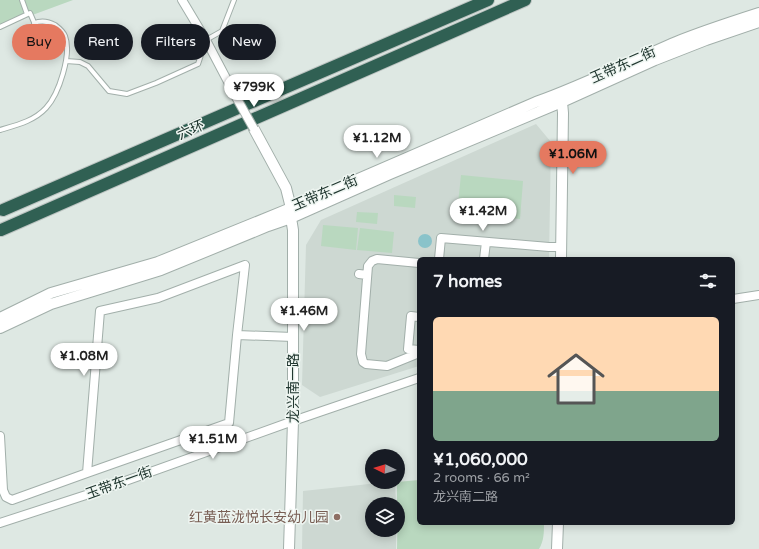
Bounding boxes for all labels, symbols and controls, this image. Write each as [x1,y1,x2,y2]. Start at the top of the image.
chip: Buy [12,24,66,60]
chip: Rent [74,24,133,60]
chip: Filters [141,24,210,60]
chip: New [218,24,276,60]
street label: 玉带东二街 [588,43,658,87]
pin: ¥799K [226,74,282,108]
text: ¥799K [233,79,275,95]
street label: 六环 [175,117,207,143]
pin: ¥1.12M [344,125,410,159]
text: ¥1.12M [353,130,401,146]
pin: ¥1.06M [540,141,606,175]
text: ¥1.06M [549,146,597,162]
street label: 玉带东二街 [289,172,361,214]
pin: ¥1.42M [450,198,516,232]
text: ¥1.42M [459,203,507,219]
icon: filters [697,270,719,292]
text: 7 homes [433,271,502,292]
pin: ¥1.46M [271,298,337,332]
text: ¥1.46M [280,303,328,319]
pin: ¥1.08M [51,343,117,377]
icon: home [540,343,612,415]
text: ¥1.08M [60,348,108,364]
street label: 龙兴南一路 [285,353,302,423]
pin: ¥1.51M [180,426,246,460]
text: ¥1.51M [189,431,237,447]
north arrow [365,449,405,489]
map controls [365,449,405,537]
text: ¥1,060,000 [433,449,528,470]
street label: 玉带东一街 [83,463,155,503]
text: 2 rooms · 66 m² [433,470,530,486]
text: 龙兴南二路 [433,489,498,505]
button: layers [365,497,405,537]
place label: 红黄蓝泷悦长安幼儿园 [189,509,329,526]
marker: 红黄蓝泷悦长安幼儿园 [332,512,342,522]

